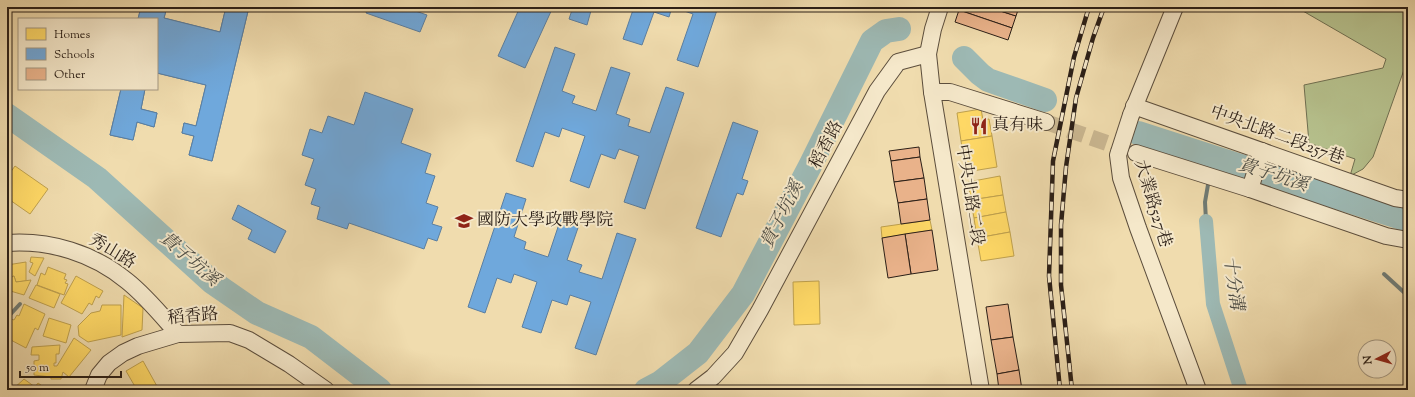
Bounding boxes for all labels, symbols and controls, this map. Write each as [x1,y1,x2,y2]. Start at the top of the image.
legend [18,18,158,90]
text: Homes [54,26,90,44]
text: Schools [54,46,95,64]
text: Other [54,66,86,84]
street label: 中央北路二段257巷 [1207,101,1347,171]
place label: 真有味 [992,114,1043,138]
restaurant icon: 真有味 [969,116,989,136]
street label: 稻香路 [804,117,850,173]
street label: 中央北路二段 [949,143,989,247]
water label: 貴子坑溪 [1235,153,1313,200]
street label: 大業路527巷 [1127,157,1177,251]
water label: 貴子坑溪 [755,175,812,253]
place label: 國防大學政戰學院 [477,209,613,233]
school or university icon: 國防大學政戰學院 [454,211,474,231]
water label: 貴子坑溪 [153,227,226,295]
street label: 秀山路 [84,229,140,275]
water label: 十分溝 [1215,254,1249,315]
street label: 稻香路 [167,303,219,331]
north arrow [1357,339,1397,379]
scale bar [20,353,121,379]
text: N [1360,355,1377,366]
text: 50 m [25,359,49,377]

